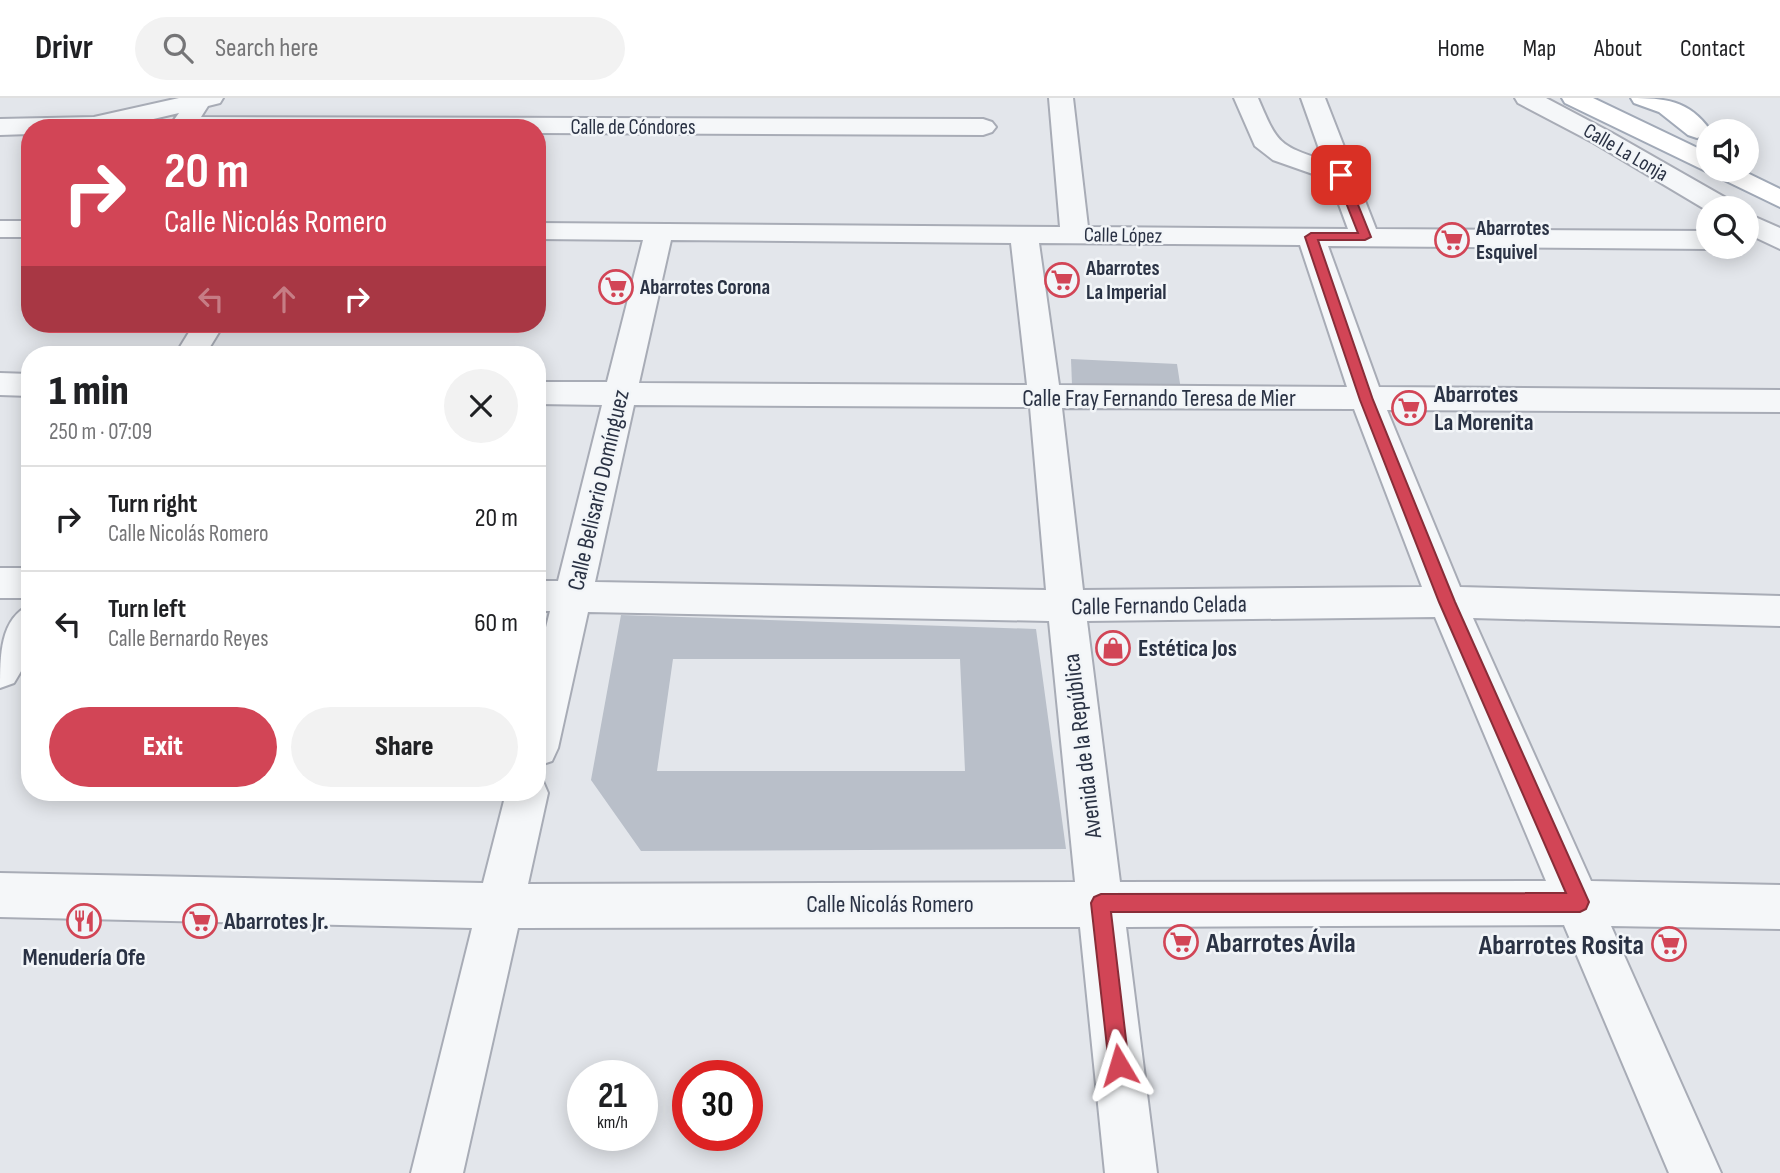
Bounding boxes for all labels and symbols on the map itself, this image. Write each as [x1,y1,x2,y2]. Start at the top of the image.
street label: Calle de Cóndores [571,115,695,140]
street label: Calle La Lonja [1579,118,1673,187]
pin [1311,145,1371,205]
place label: Abarrotes Esquivel [1475,216,1550,265]
supermarket icon: Abarrotes Esquivel [1433,221,1471,259]
street label: Calle López [1084,222,1163,249]
place label: Abarrotes La Imperial [1085,256,1167,305]
supermarket icon: Abarrotes La Imperial [1043,261,1081,299]
supermarket icon: Abarrotes Corona [597,268,635,306]
place label: Abarrotes Corona [639,275,770,300]
place label: Abarrotes La Morenita [1433,380,1533,437]
street label: Calle Fray Fernando Teresa de Mier [1022,384,1296,413]
street label: Calle Belisario Domínguez [561,386,636,593]
supermarket icon: Abarrotes La Morenita [1390,389,1428,427]
street label: Calle Fernando Celada [1071,589,1247,622]
shop icon: Estética Jos [1094,629,1132,667]
place label: Estética Jos [1138,634,1237,663]
street label: Avenida de la República [1057,652,1108,841]
street label: Calle Nicolás Romero [806,890,974,919]
restaurant icon: Menudería Ofe [65,902,103,940]
supermarket icon: Abarrotes Jr. [181,902,219,940]
place label: Abarrotes Jr. [223,907,329,936]
supermarket icon: Abarrotes Ávila [1162,923,1200,961]
supermarket icon: Abarrotes Rosita [1650,925,1688,963]
place label: Abarrotes Ávila [1205,927,1356,960]
place label: Abarrotes Rosita [1478,929,1644,962]
place label: Menudería Ofe [23,943,145,972]
position arrow [1082,1028,1156,1102]
speed limit sign: 30 [672,1060,763,1151]

